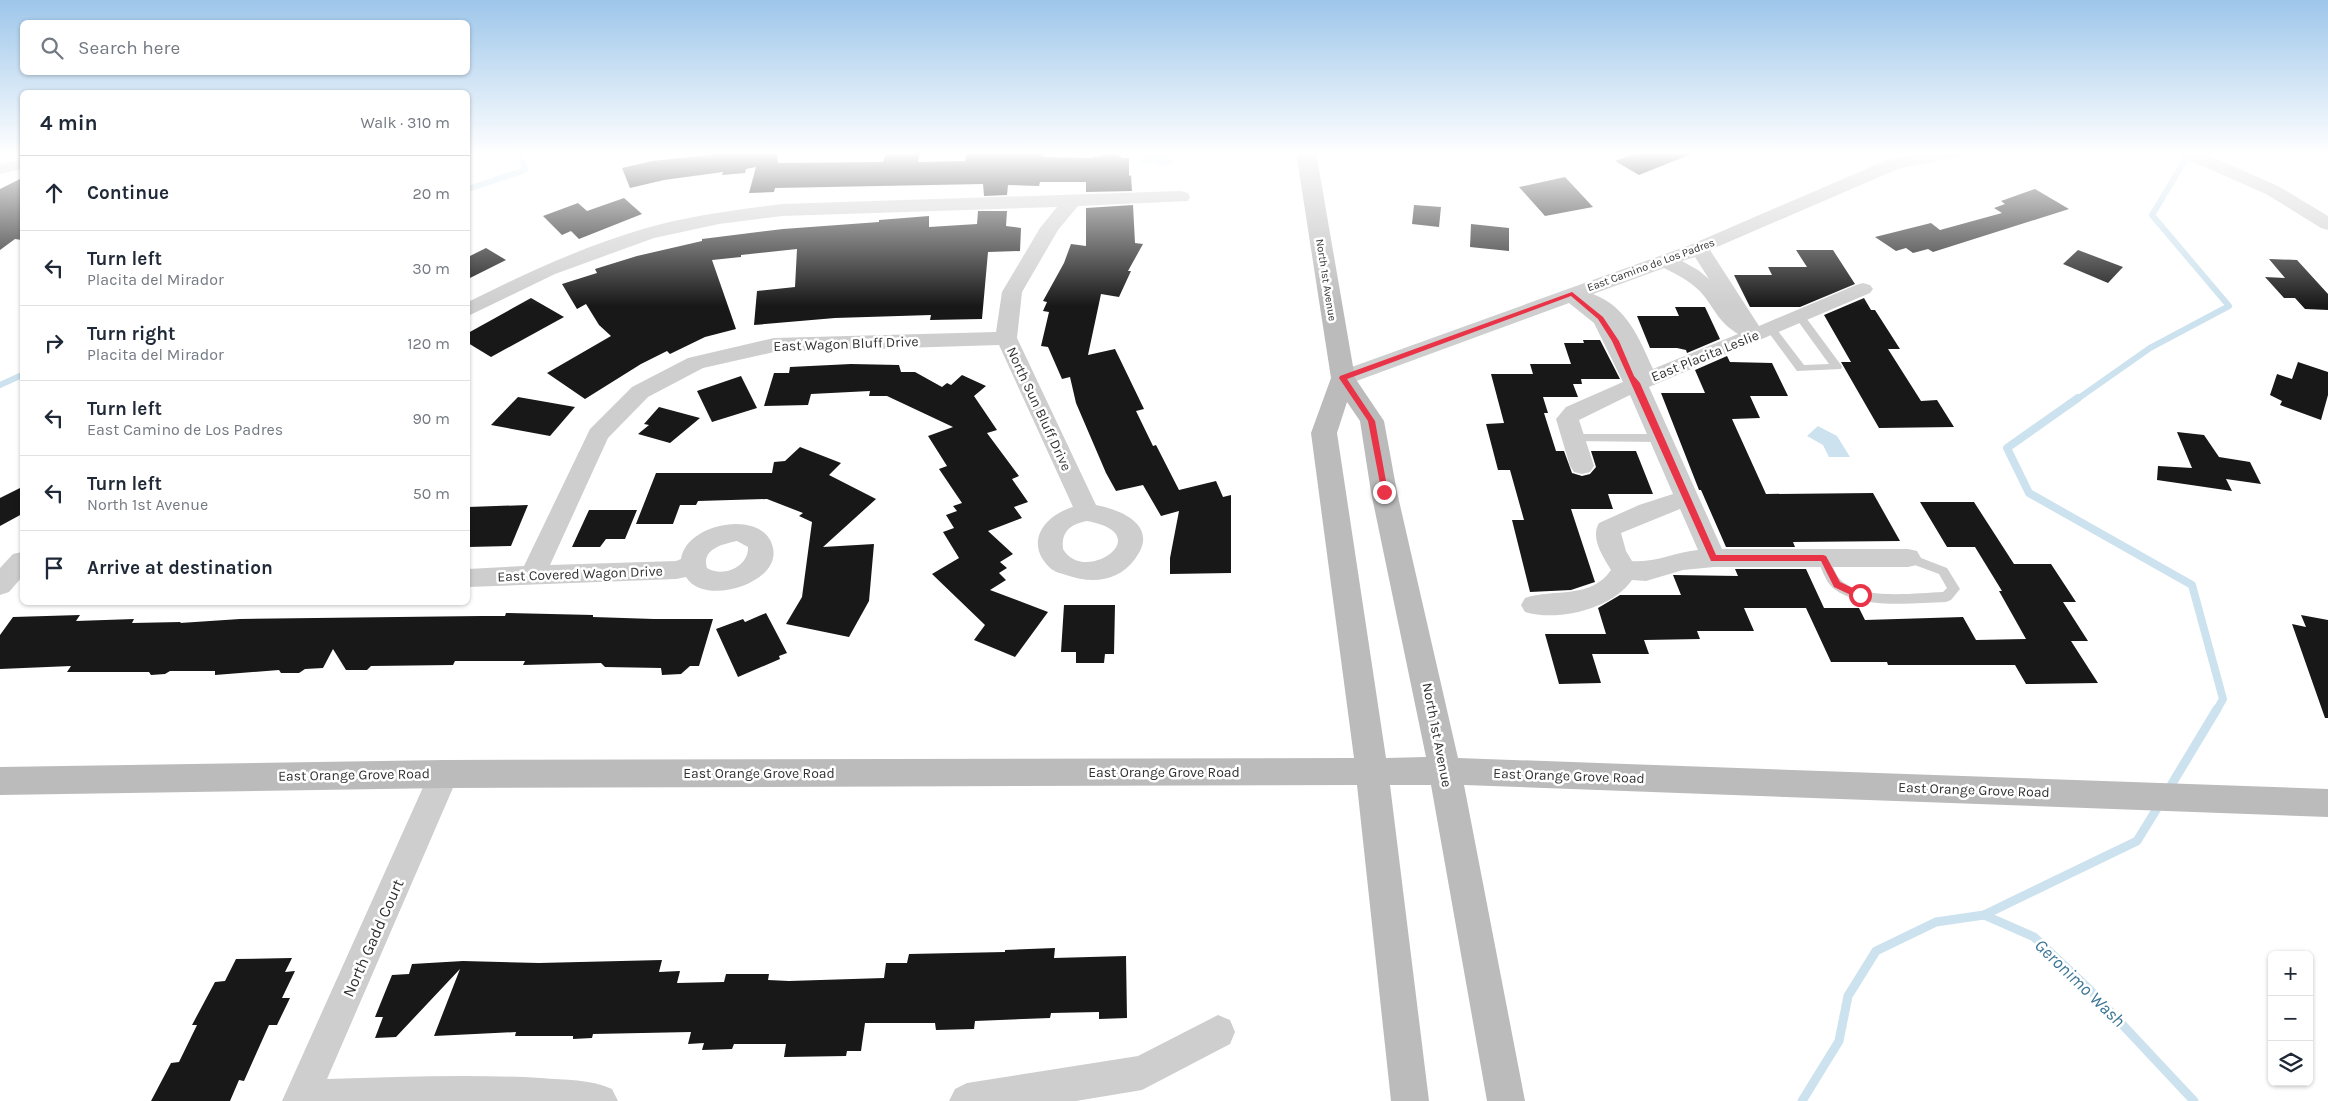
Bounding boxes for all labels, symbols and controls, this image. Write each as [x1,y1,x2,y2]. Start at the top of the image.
search box [20,20,470,75]
icon: search [38,34,66,62]
text: Search here [78,37,180,59]
text: 4 min [40,111,98,135]
text: Walk · 310 m [360,113,450,132]
icon: ahead [40,179,68,207]
text: Continue [87,182,169,204]
text: 20 m [412,184,450,203]
street label: East Camino de Los Padres [1585,236,1717,294]
street label: North 1st Avenue [1313,238,1339,322]
text: Turn left [87,248,162,270]
icon: left [40,254,68,282]
text: 30 m [412,259,450,278]
text: Placita del Mirador [87,270,224,289]
text: Turn right [87,323,176,345]
street label: East Placita Leslie [1649,327,1761,385]
icon: right [40,329,68,357]
street label: East Wagon Bluff Drive [773,333,919,355]
text: 120 m [407,334,450,353]
street label: North Sun Bluff Drive [1003,344,1075,474]
text: Placita del Mirador [87,345,224,364]
text: Turn left [87,398,162,420]
icon: left [40,404,68,432]
text: 90 m [412,409,450,428]
text: East Camino de Los Padres [87,420,283,439]
text: Turn left [87,473,162,495]
icon: left [40,479,68,507]
route end [1373,481,1396,504]
text: 50 m [413,484,450,503]
text: North 1st Avenue [87,495,208,514]
icon: arrive [40,554,68,582]
text: Arrive at destination [87,557,273,579]
street label: East Covered Wagon Drive [497,563,663,585]
route start [1849,584,1872,607]
street label: North 1st Avenue [1419,681,1455,789]
street label: East Orange Grove Road [1088,764,1240,781]
street label: East Orange Grove Road [278,765,430,785]
street label: East Orange Grove Road [683,765,835,782]
street label: East Orange Grove Road [1493,765,1645,787]
street label: East Orange Grove Road [1898,779,2050,801]
street label: North Gadd Court [339,876,407,1000]
water label: Geronimo Wash [2030,934,2130,1032]
map controls [2268,951,2313,1086]
button: + [2268,951,2313,996]
button: − [2268,996,2313,1041]
button: layers [2268,1041,2313,1086]

